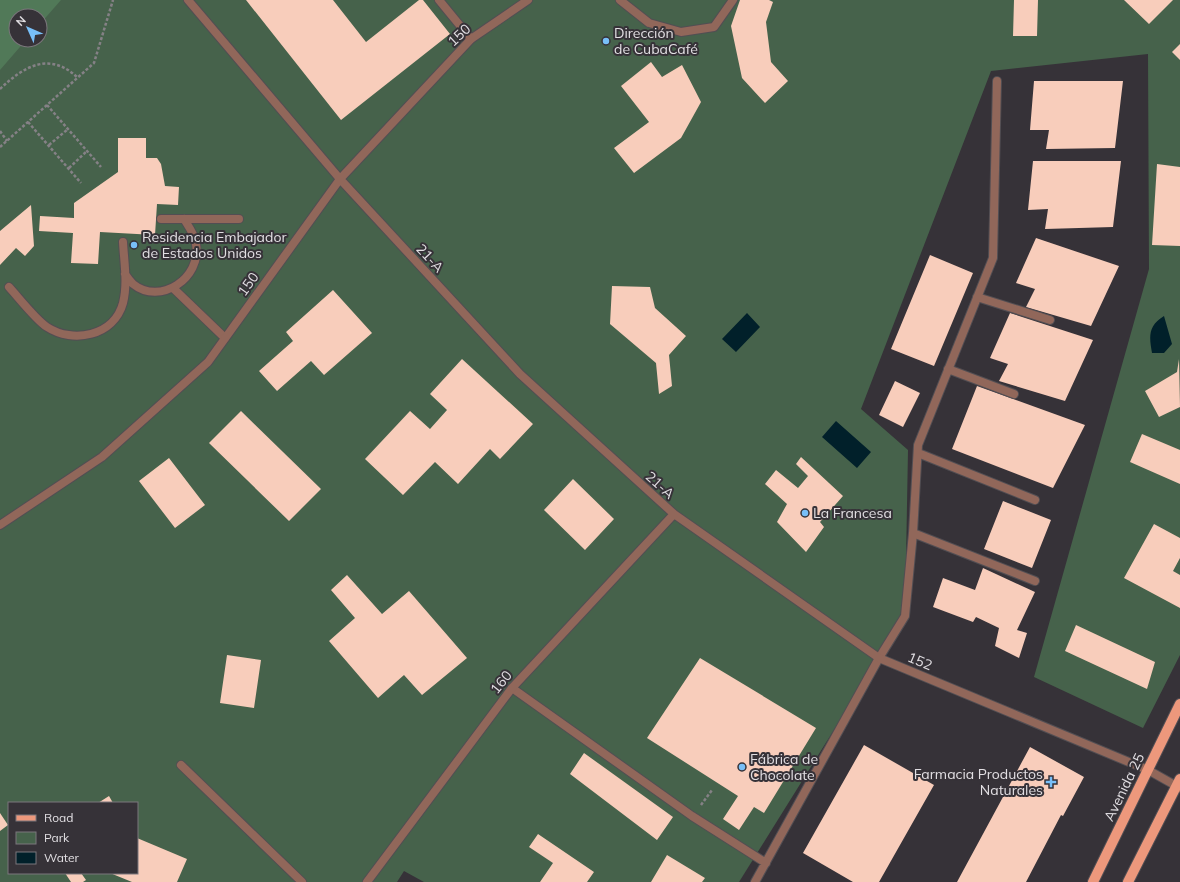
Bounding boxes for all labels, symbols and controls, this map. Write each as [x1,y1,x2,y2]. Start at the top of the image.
north arrow [8,8,48,48]
text: N [13,13,29,29]
street label: 150 [444,20,474,50]
place label: Dirección de CubaCafé [614,24,698,58]
marker: Dirección de CubaCafé [601,36,611,46]
place label: Residencia Embajador de Estados Unidos [142,228,287,262]
marker: Residencia Embajador de Estados Unidos [129,240,139,250]
street label: 21-A [412,240,448,277]
street label: 150 [233,269,263,299]
street label: 21-A [642,467,679,503]
place label: La Francesa [813,504,892,522]
marker: La Francesa [800,508,810,518]
street label: 152 [905,648,935,674]
street label: 160 [486,667,516,697]
place label: Fábrica de Chocolate [750,750,818,784]
street label: Avenida 25 [1100,750,1148,824]
marker: Fábrica de Chocolate [737,762,747,772]
place label: Farmacia Productos Naturales [914,765,1043,799]
marker: Farmacia Productos Naturales [1046,777,1056,787]
legend [8,802,138,874]
text: Road [44,810,73,825]
text: Park [44,830,70,845]
text: Water [44,850,80,865]

